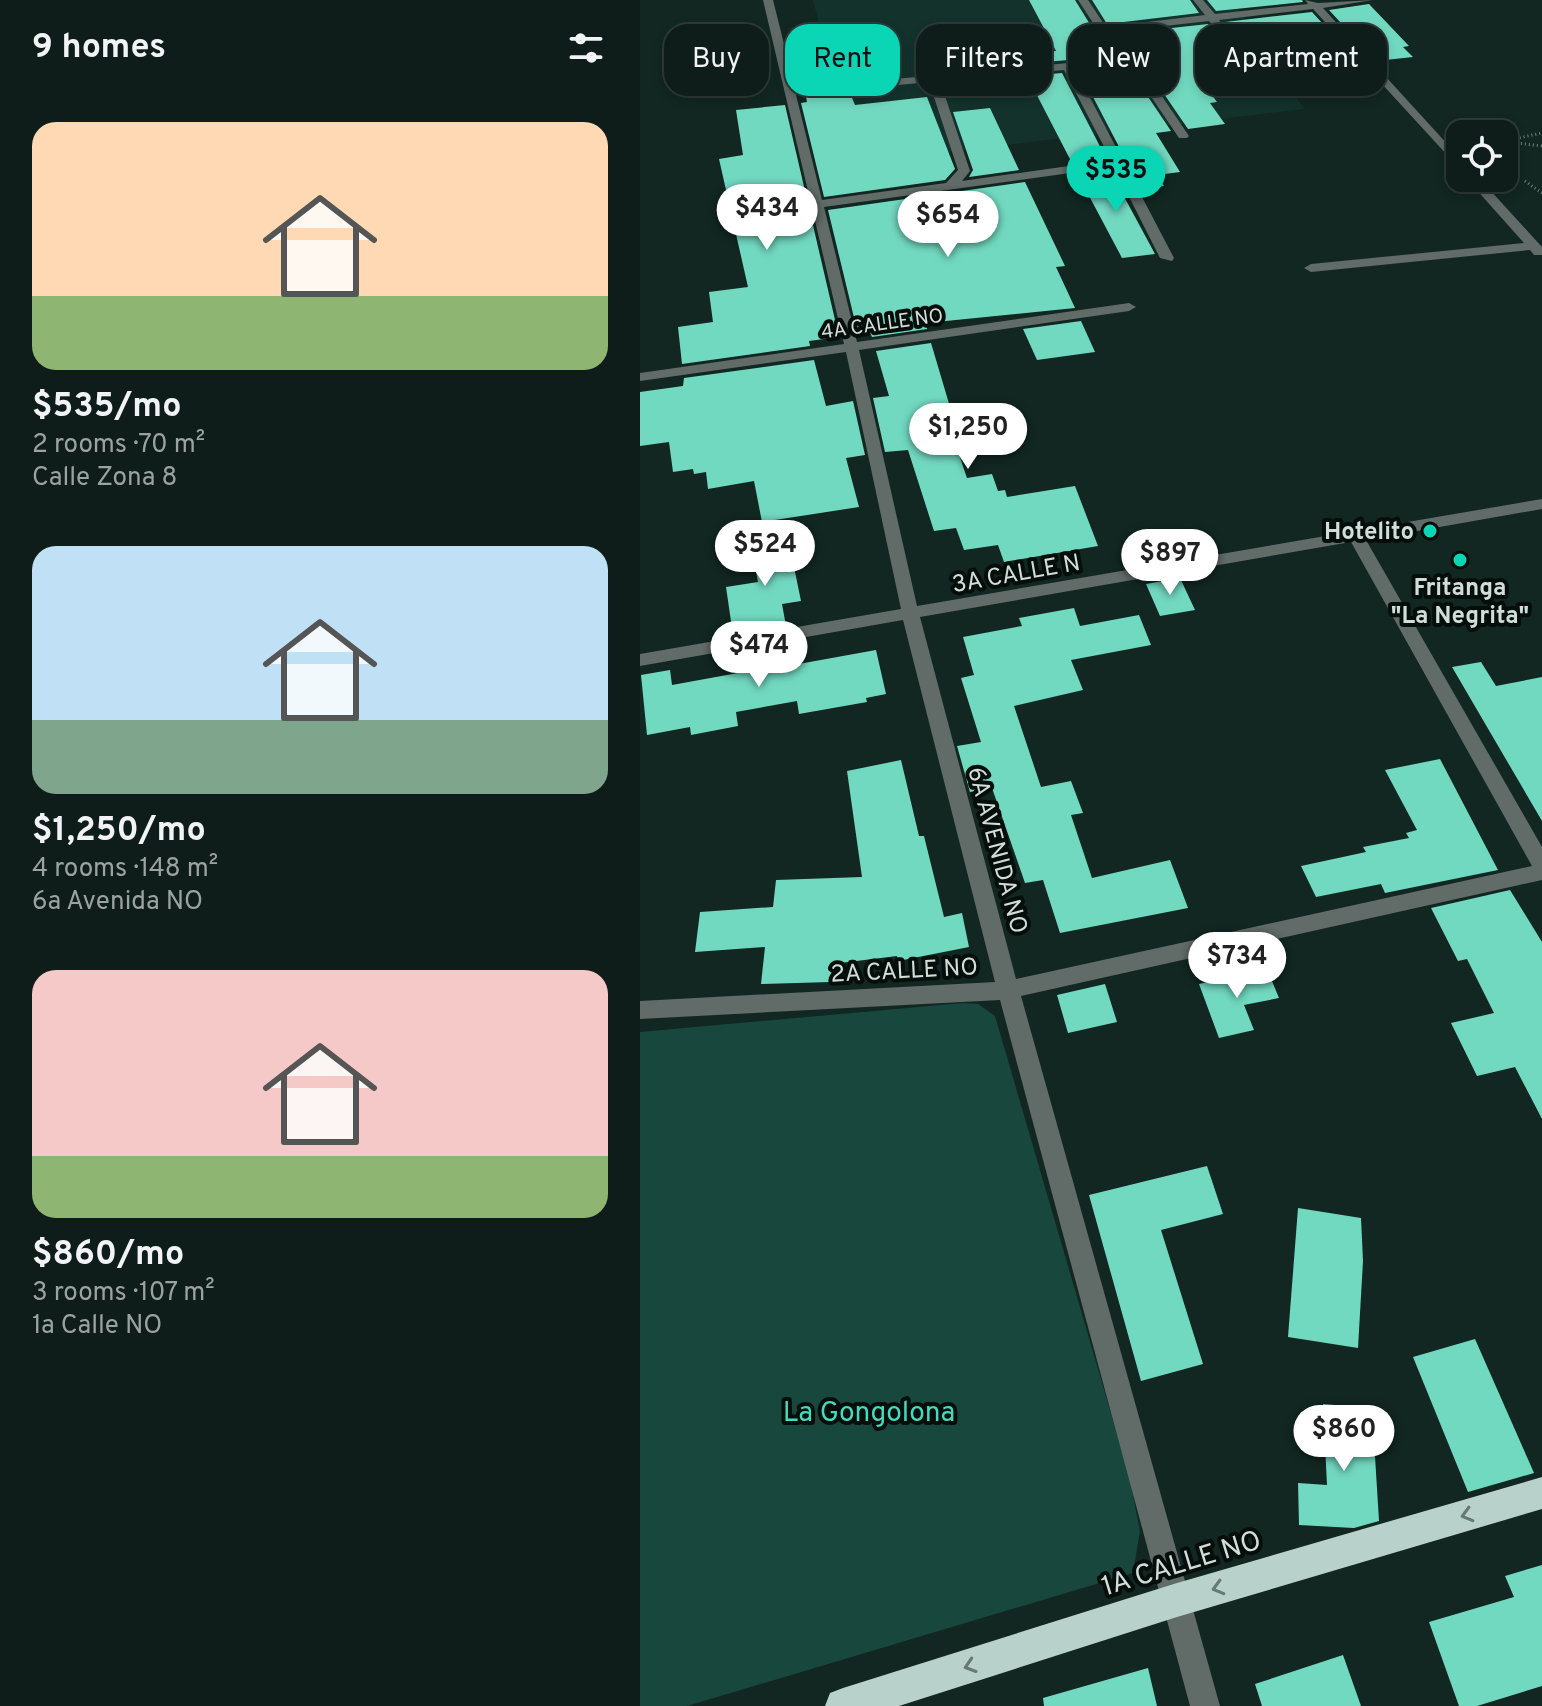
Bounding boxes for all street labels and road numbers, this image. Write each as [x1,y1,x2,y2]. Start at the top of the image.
street label: 4A CALLE NO [820,304,945,346]
street label: 3A CALLE N [950,549,1083,601]
street label: 6A AVENIDA NO [959,764,1033,937]
street label: 2A CALLE NO [830,953,979,991]
street label: 1A CALLE NO [1098,1524,1266,1606]

